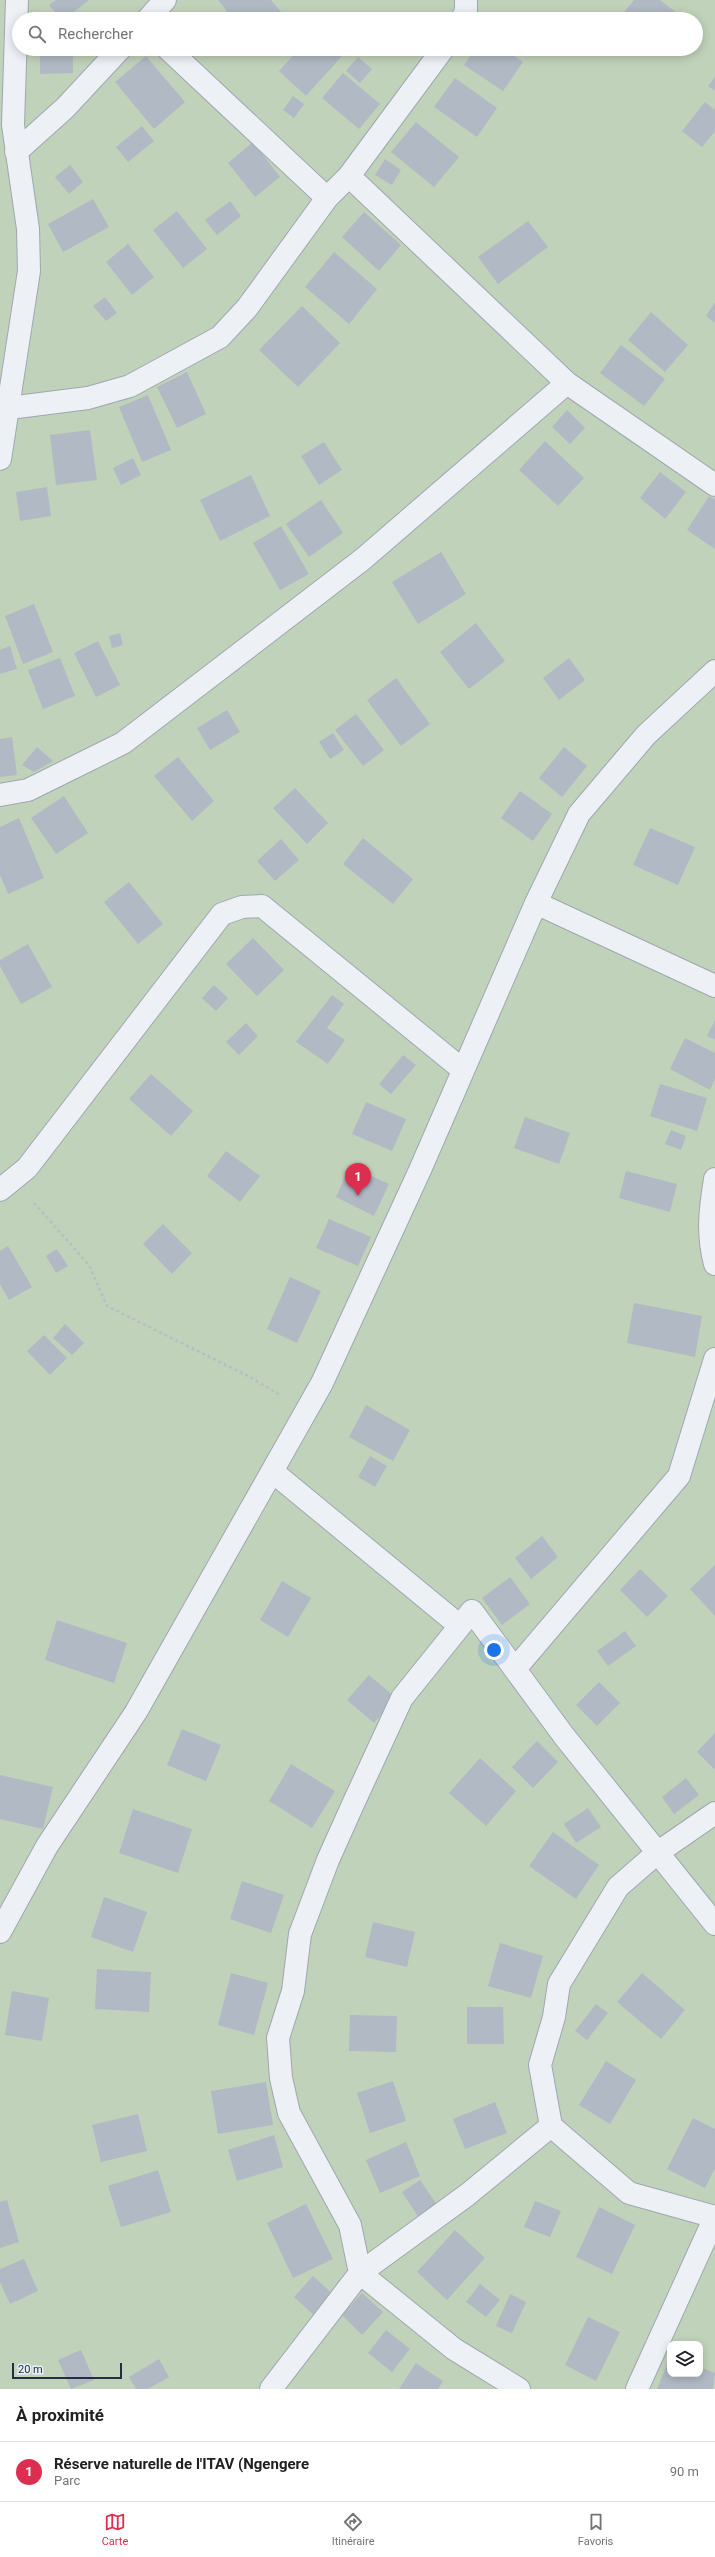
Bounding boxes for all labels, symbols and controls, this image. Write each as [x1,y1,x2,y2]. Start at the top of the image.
search box [12,12,703,56]
icon: search [26,23,48,45]
text: Rechercher [58,25,133,43]
pin: 1 [345,1163,371,1196]
your location [484,1640,504,1660]
map controls [667,2341,703,2377]
button: layers [667,2341,703,2377]
scale bar [12,2361,122,2380]
text: 20 m [18,2363,43,2376]
text: À proximité [16,2405,104,2425]
text: Réserve naturelle de l'ITAV (Ngengere [54,2455,309,2473]
text: 1 [25,2464,33,2479]
text: 90 m [670,2464,699,2479]
text: Parc [54,2473,80,2488]
tab: Carte [102,2511,128,2548]
tab: Itinéraire [332,2511,374,2548]
tab: Favoris [578,2511,613,2548]

